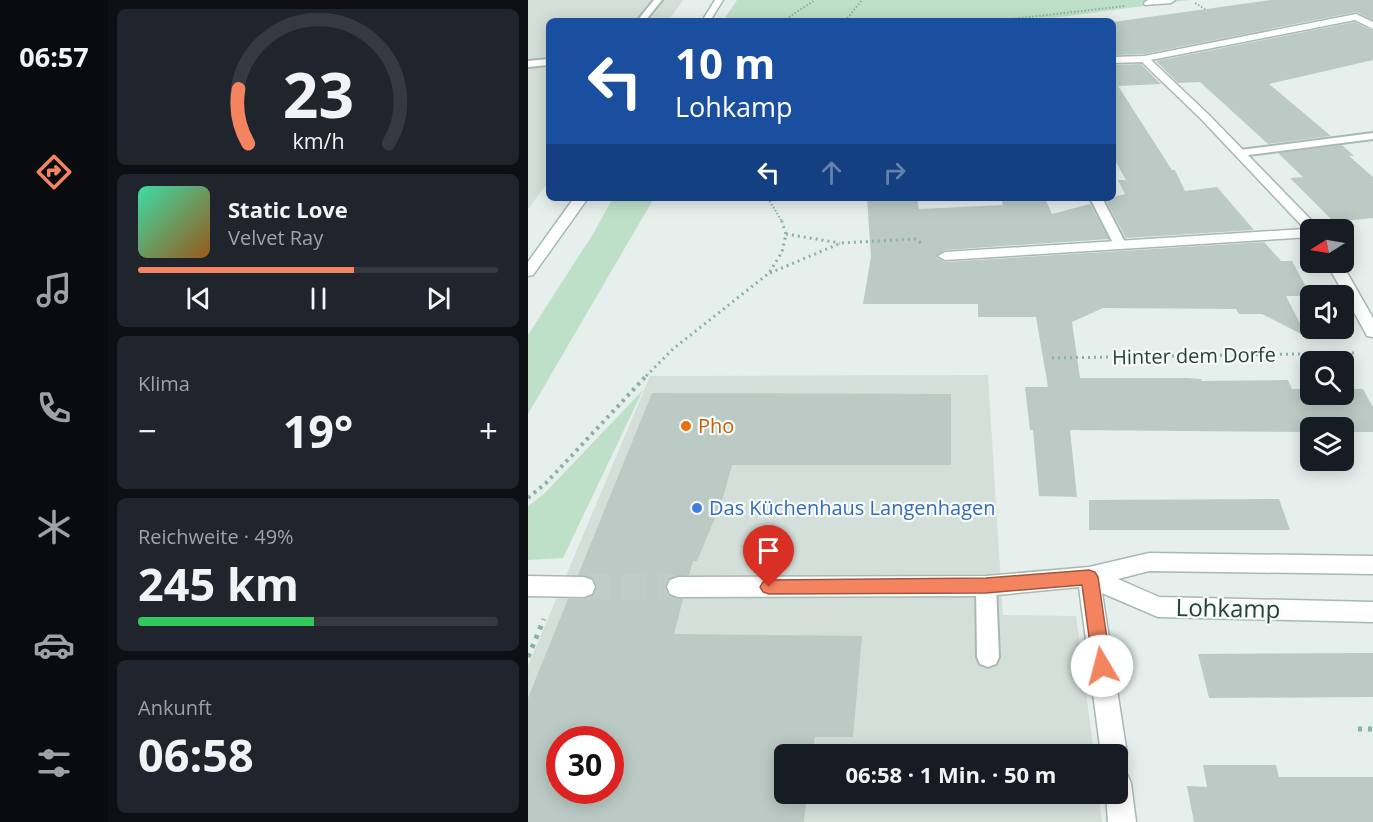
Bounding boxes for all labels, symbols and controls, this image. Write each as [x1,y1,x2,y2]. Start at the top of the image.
text: 10 m [675,34,775,91]
text: 06:57 [19,38,89,75]
icon: left [576,42,654,120]
text: 23 [282,51,354,136]
text: Lohkamp [675,88,793,125]
text: km/h [292,126,344,155]
icon: directions [33,151,75,193]
icon: left [752,156,785,189]
icon: ahead [815,156,848,189]
icon: right [878,156,911,189]
text: Static Love [228,194,348,224]
north arrow [1300,219,1354,273]
map controls [1300,219,1354,471]
text: Velvet Ray [228,224,323,251]
icon: music [33,269,75,311]
icon: previous [182,282,215,315]
icon: pause [302,282,335,315]
icon: next [422,282,455,315]
button: sound [1300,285,1354,339]
street label: Hinter dem Dorfe [1112,341,1276,370]
button: search [1300,351,1354,405]
text: Klima [138,370,190,397]
icon: phone [33,387,75,429]
text: 19° [283,400,353,461]
text: − [138,408,157,453]
text: + [479,408,498,453]
place label: Pho [698,412,734,439]
button: layers [1300,417,1354,471]
marker: Pho [679,419,693,433]
place label: Das Küchenhaus Langenhagen [709,494,995,521]
marker: Das Küchenhaus Langenhagen [690,501,704,515]
icon: climate [33,506,75,548]
text: Reichweite · 49% [138,523,294,550]
pin [743,525,794,587]
icon: arrive [752,534,785,567]
text: 245 km [138,553,299,614]
street label: Lohkamp [1175,590,1281,625]
icon: car [33,624,75,666]
position arrow [1070,634,1134,698]
text: Ankunft [138,694,212,721]
text: 06:58 [138,724,254,785]
speed limit sign: 30 [546,726,624,804]
icon: filters [33,742,75,784]
text: 06:58 · 1 Min. · 50 m [846,759,1056,789]

